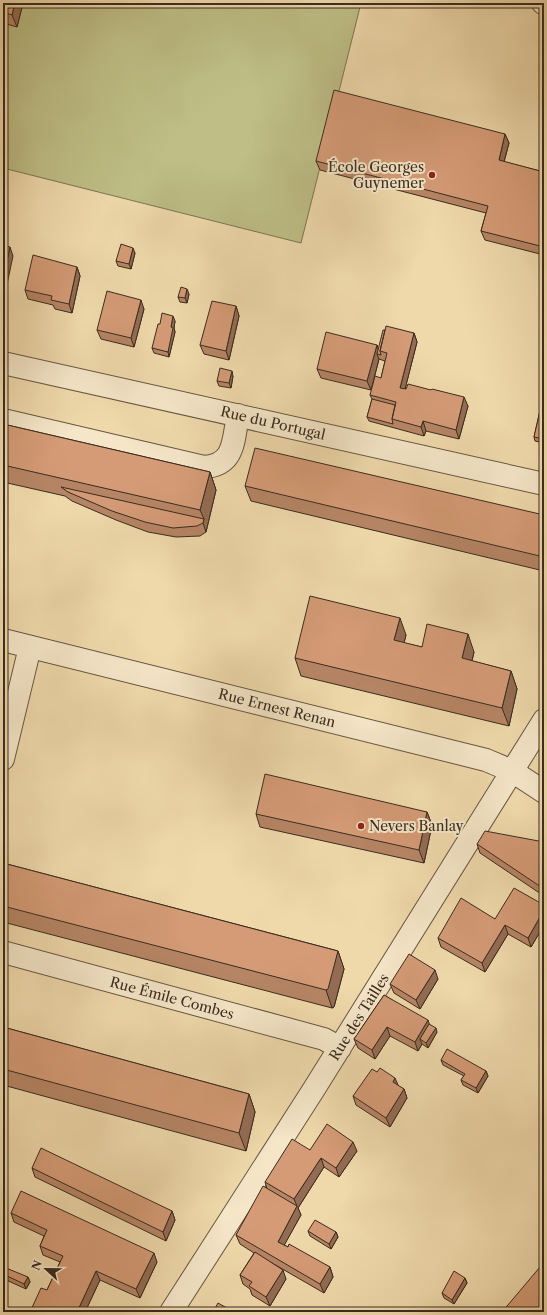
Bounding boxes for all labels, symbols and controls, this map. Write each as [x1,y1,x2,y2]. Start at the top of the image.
place label: École Georges Guynemer [328,158,424,192]
marker: École Georges Guynemer [427,170,437,180]
street label: Rue du Portugal [219,402,327,444]
street label: Rue Ernest Renan [217,685,338,731]
place label: Nevers Banlay [369,817,464,835]
marker: Nevers Banlay [356,821,366,831]
street label: Rue des Tailles [325,970,393,1064]
street label: Rue Émile Combes [108,973,236,1023]
north arrow [26,1249,66,1289]
text: N [28,1258,45,1272]

